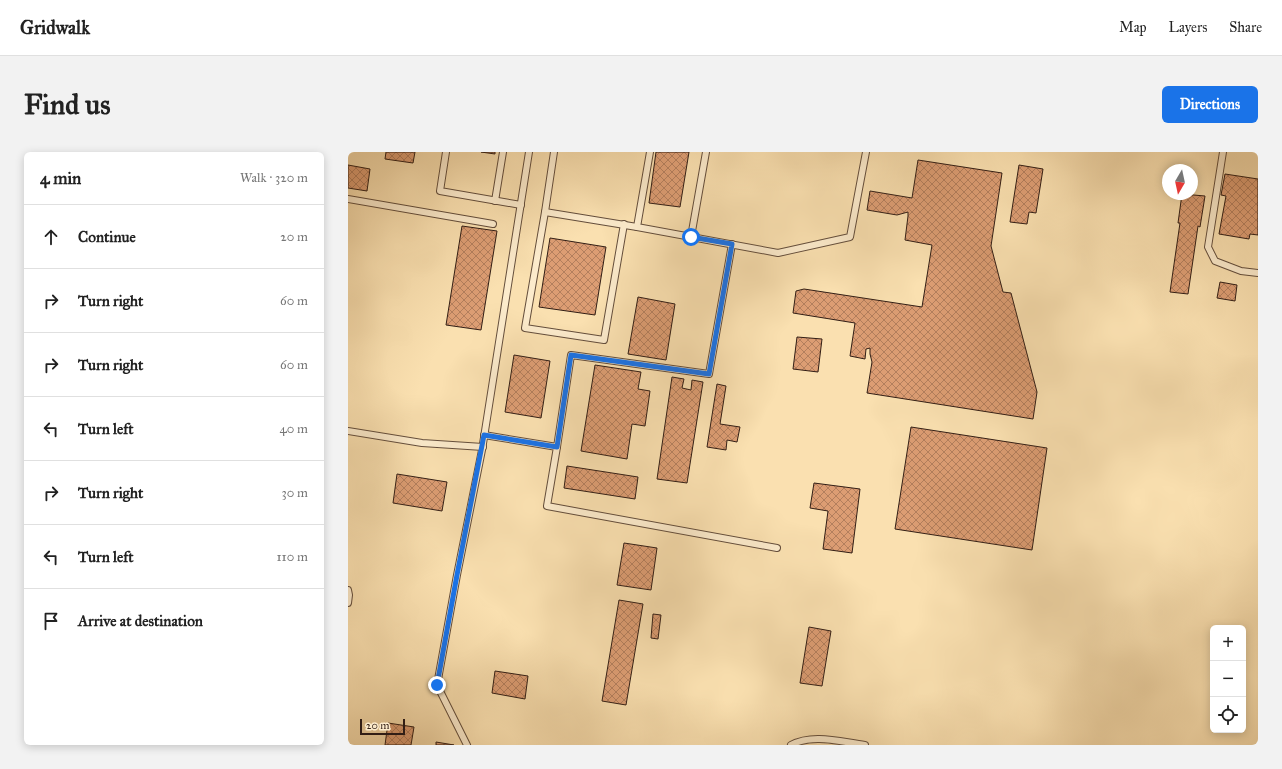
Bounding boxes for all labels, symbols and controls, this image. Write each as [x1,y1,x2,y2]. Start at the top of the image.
text: Gridwalk [20,16,90,39]
text: Map [1119,19,1147,36]
text: Layers [1169,19,1207,36]
text: Share [1229,19,1262,36]
button: Directions [1162,86,1258,123]
text: Find us [24,87,110,122]
north arrow [1162,164,1198,200]
text: 4 min [40,168,81,189]
text: Walk · 320 m [240,170,308,186]
icon: ahead [40,226,62,248]
text: Continue [78,228,136,246]
route start [682,228,700,246]
text: 20 m [280,229,308,245]
icon: right [40,290,62,312]
text: Turn right [78,292,143,310]
text: 60 m [280,293,308,309]
icon: right [40,354,62,376]
text: Turn right [78,356,143,374]
text: 60 m [280,357,308,373]
icon: left [40,418,62,440]
text: Turn left [78,420,134,438]
text: 40 m [279,421,308,437]
icon: right [40,482,62,504]
text: Turn right [78,484,143,502]
text: 30 m [282,485,308,501]
icon: left [40,546,62,568]
text: Turn left [78,548,134,566]
text: 110 m [276,549,308,565]
icon: arrive [40,610,62,632]
text: Arrive at destination [78,612,203,630]
map controls [1210,625,1246,733]
button: + [1210,625,1246,661]
button: − [1210,661,1246,697]
route end [428,676,446,694]
button: locate [1210,697,1246,733]
scale bar [360,717,405,736]
text: 20 m [366,719,389,732]

